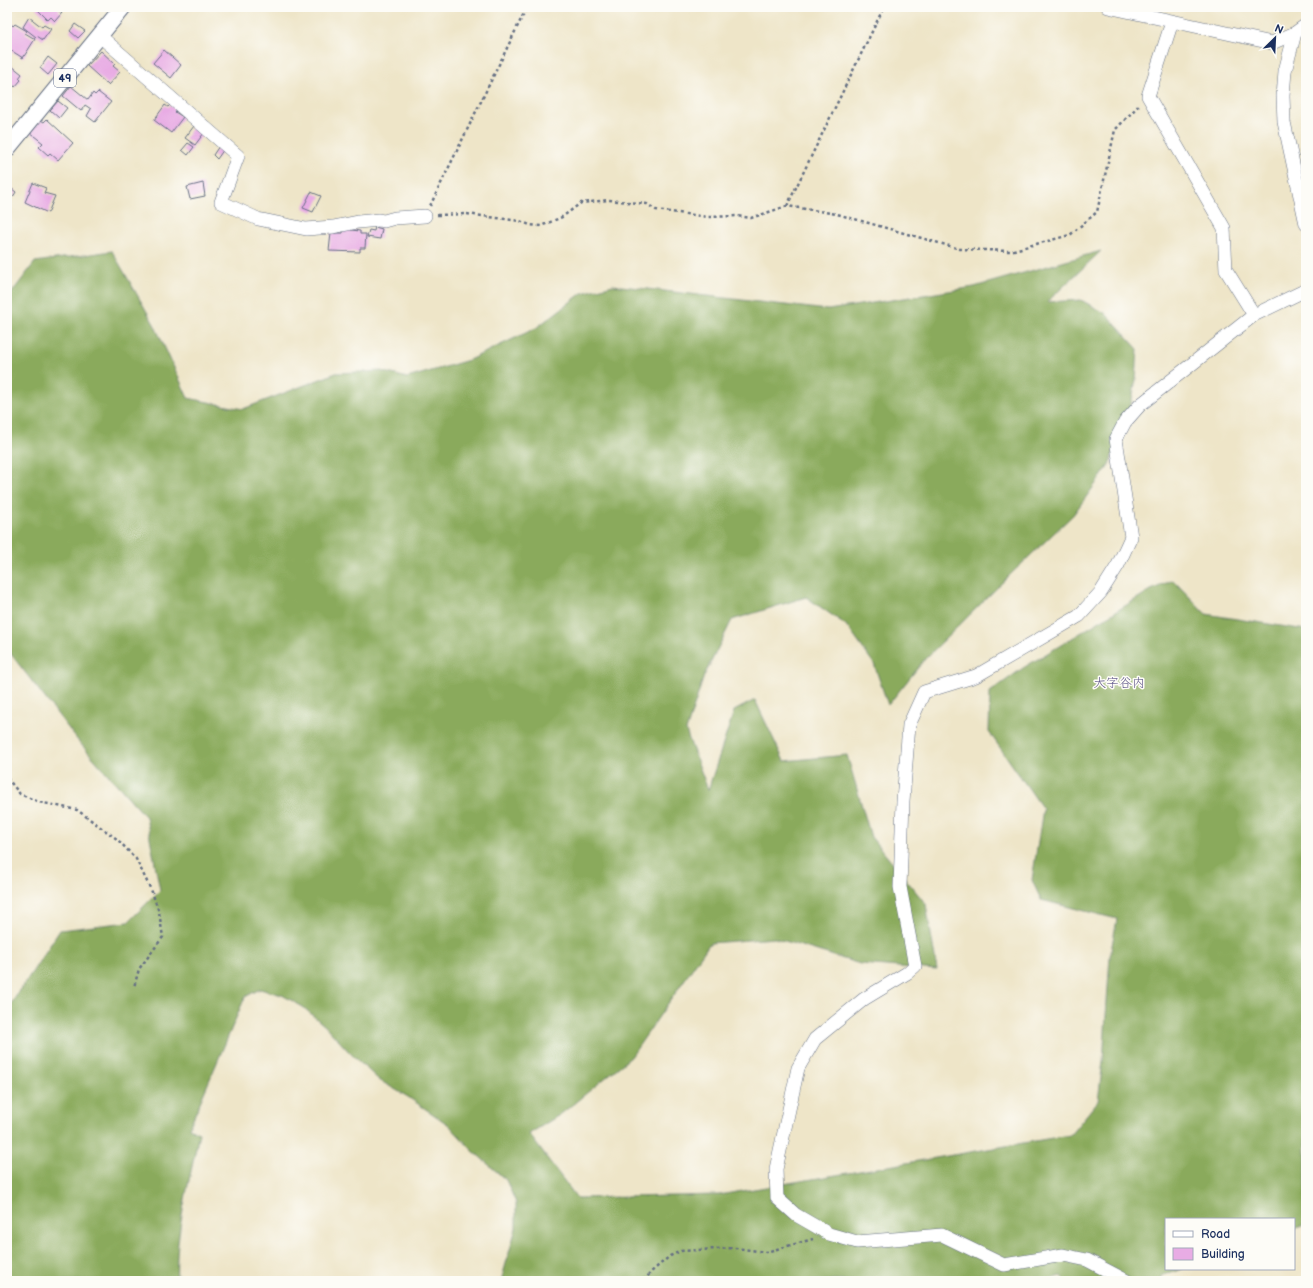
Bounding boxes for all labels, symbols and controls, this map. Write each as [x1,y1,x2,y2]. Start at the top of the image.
north arrow [1255,18,1295,58]
text: N [1272,22,1285,37]
road number: 49 [54,69,76,87]
district label: 大字谷内 [1093,675,1145,691]
legend [1165,1218,1295,1270]
text: Road [1201,1227,1230,1242]
text: Building [1201,1247,1245,1262]

